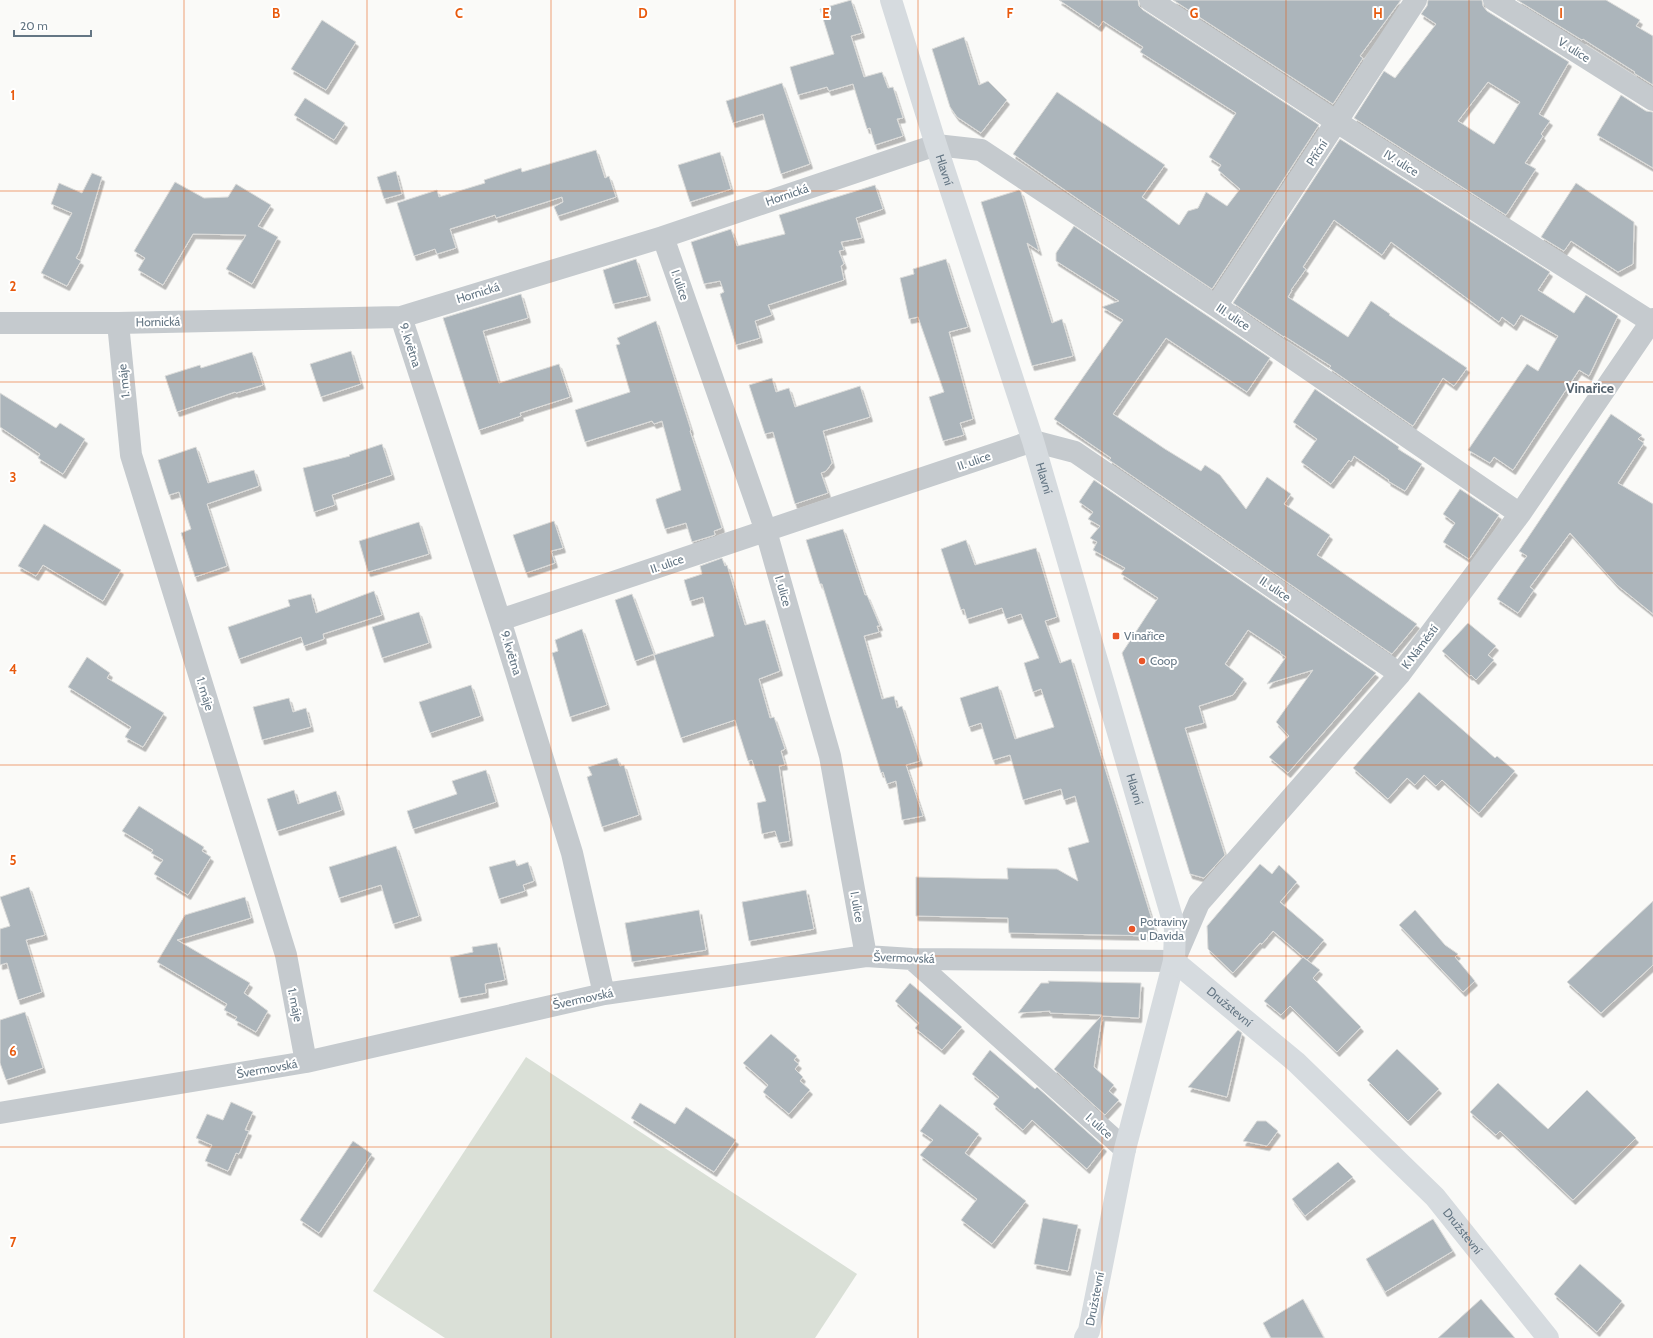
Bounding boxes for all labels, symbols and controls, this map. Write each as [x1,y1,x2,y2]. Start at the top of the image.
text: B [272,5,280,21]
text: C [455,5,463,21]
text: D [638,5,648,21]
text: E [822,5,830,21]
text: F [1007,5,1014,21]
text: G [1190,5,1199,21]
text: H [1373,5,1383,21]
text: I [1559,5,1563,21]
scale bar [14,12,91,38]
text: 20 m [20,18,48,33]
street label: V. ulice [1555,34,1593,65]
text: 1 [11,87,15,103]
street label: Příční [1303,137,1331,169]
street label: IV. ulice [1381,146,1421,179]
street label: Hlavní [933,152,957,188]
street label: Hornická [763,180,811,209]
street label: I. ulice [668,268,693,302]
text: 2 [10,278,17,294]
street label: Hornická [454,279,502,306]
street label: III. ulice [1214,300,1253,333]
street label: Hornická [136,314,181,329]
street label: 9. května [396,321,425,369]
street label: 1. máje [114,363,133,399]
district label: Vinařice [1566,379,1614,397]
street label: II. ulice [955,448,993,473]
street label: Hlavní [1033,461,1056,496]
text: 3 [9,469,17,485]
street label: II. ulice [648,551,686,576]
street label: II. ulice [1257,573,1294,604]
street label: I. ulice [772,574,795,608]
street label: K Náměstí [1398,621,1441,672]
place label: Vinařice [1124,628,1165,643]
street label: 9. května [498,629,525,677]
marker: Vinařice [1111,631,1121,641]
place label: Coop [1150,653,1177,668]
marker: Coop [1137,656,1147,666]
text: 4 [9,661,17,677]
street label: 1. máje [193,675,218,712]
street label: Hlavní [1123,772,1147,807]
text: 5 [10,852,17,868]
street label: I. ulice [847,890,868,924]
place label: Potraviny u Davida [1140,914,1188,943]
marker: Potraviny u Davida [1127,924,1137,934]
street label: Švermovská [873,949,935,966]
street label: Družstevní [1204,983,1256,1030]
street label: Švermovská [551,985,615,1012]
street label: 1. máje [285,987,306,1023]
text: 6 [9,1043,17,1059]
street label: Švermovská [235,1056,299,1081]
street label: I. ulice [1083,1110,1116,1142]
street label: Družstevní [1440,1205,1486,1257]
text: 7 [10,1234,17,1250]
street label: Družstevní [1082,1270,1107,1327]

